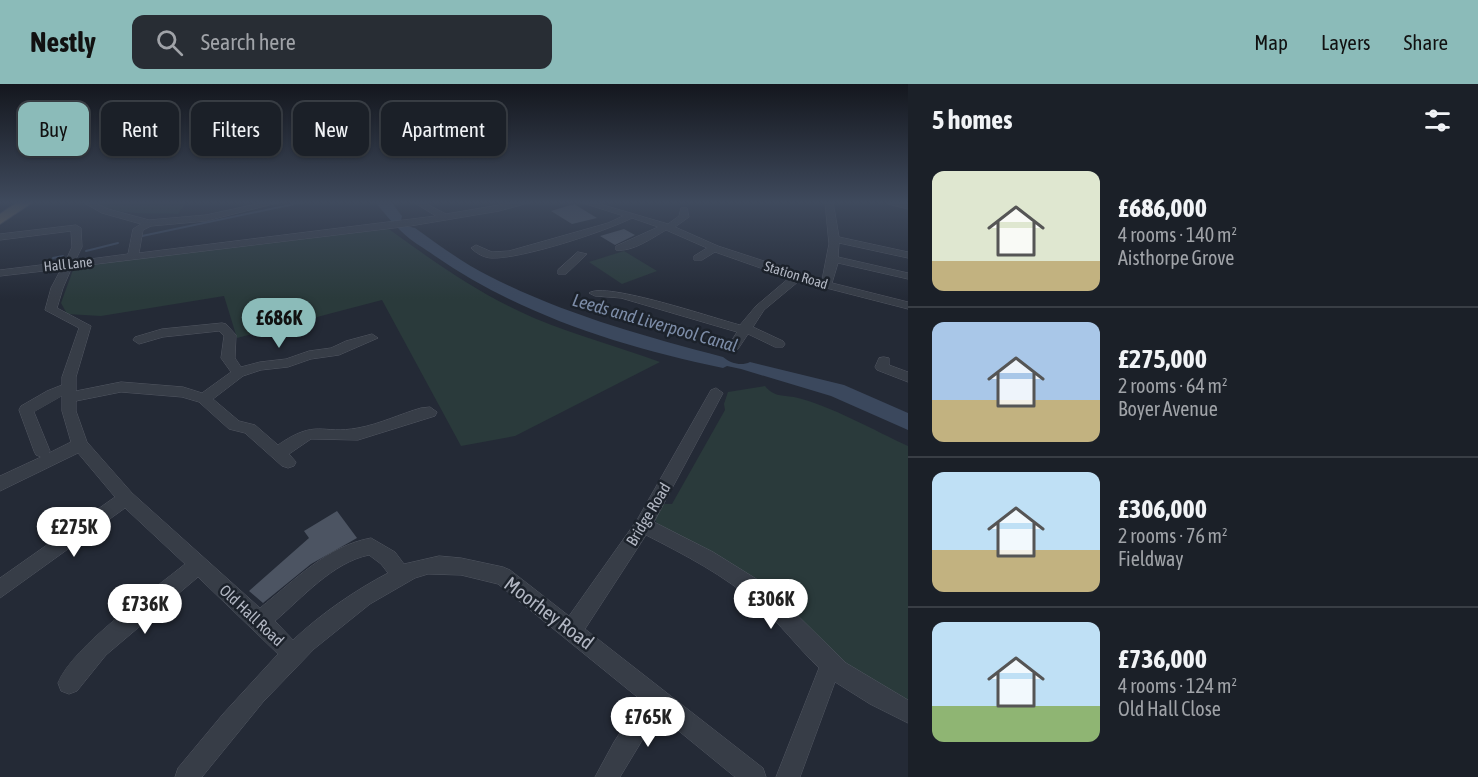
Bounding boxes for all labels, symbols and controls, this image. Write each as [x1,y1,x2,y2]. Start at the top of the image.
search box [132,15,552,69]
text: Nestly [30,26,96,58]
icon: search [153,26,186,59]
text: Search here [201,29,296,55]
text: Map [1254,30,1288,54]
text: Layers [1321,30,1371,54]
text: Share [1404,30,1448,54]
chip: Buy [18,102,89,156]
chip: Rent [101,102,179,156]
chip: Filters [191,102,281,156]
chip: New [293,102,369,156]
chip: Apartment [381,102,506,156]
icon: filters [1421,104,1454,137]
text: 5 homes [932,105,1012,135]
text: £686,000 [1118,193,1207,223]
icon: home [980,195,1052,267]
text: 4 rooms · 140 m² [1118,223,1237,246]
text: Aisthorpe Grove [1118,246,1234,269]
street label: Hall Lane [43,253,93,275]
street label: Station Road [762,258,830,292]
water label: Leeds and Liverpool Canal [570,289,740,356]
pin: £686K [237,298,321,349]
text: £686K [256,306,302,329]
text: £275,000 [1118,344,1207,374]
icon: home [980,346,1052,418]
text: 2 rooms · 64 m² [1118,374,1228,397]
text: Boyer Avenue [1118,397,1218,420]
street label: Bridge Road [622,479,675,549]
text: £306,000 [1118,494,1207,524]
icon: home [980,496,1052,568]
pin: £275K [32,507,116,558]
text: £275K [51,515,97,538]
text: 2 rooms · 76 m² [1118,524,1228,547]
text: Fieldway [1118,547,1184,570]
street label: Moorhey Road [500,572,598,654]
pin: £306K [729,579,813,630]
street label: Old Hall Road [216,581,288,649]
pin: £736K [103,584,187,635]
text: £306K [748,587,794,610]
text: £736K [122,592,168,615]
text: £736,000 [1118,644,1207,674]
icon: home [980,646,1052,718]
text: 4 rooms · 124 m² [1118,674,1237,697]
pin: £765K [606,697,690,748]
text: Old Hall Close [1118,697,1221,720]
text: £765K [625,705,671,728]

